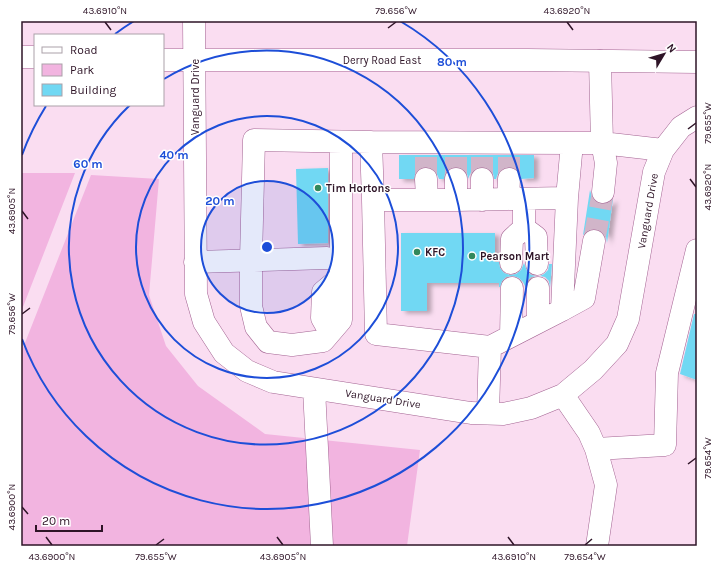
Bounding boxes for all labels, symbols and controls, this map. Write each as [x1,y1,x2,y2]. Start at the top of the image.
text: 43.6910°N [83,5,127,17]
text: 79.656°W [375,5,417,17]
text: 43.6920°N [544,5,590,17]
legend [34,34,164,106]
north arrow [644,34,684,74]
text: N [664,41,679,55]
text: Road [70,43,98,57]
street label: Derry Road East [343,54,421,67]
text: 80 m [437,55,467,69]
street label: Vanguard Drive [189,59,202,135]
text: Park [70,63,95,77]
text: Building [70,83,117,97]
text: 79.655°W [702,102,714,144]
text: 40 m [159,148,189,162]
text: 60 m [73,157,103,171]
text: 43.6920°N [702,164,714,210]
street label: Vanguard Drive [635,172,661,250]
place label: Tim Hortons [326,182,390,195]
marker: Tim Hortons [313,183,323,193]
text: 43.6905°N [6,188,18,234]
text: 20 m [205,194,235,208]
centre of rings [260,240,274,254]
place label: KFC [425,246,445,259]
marker: KFC [412,247,422,257]
place label: Pearson Mart [480,250,550,263]
marker: Pearson Mart [467,251,477,261]
text: 79.656°W [6,293,18,335]
street label: Vanguard Drive [344,387,422,411]
text: 79.654°W [702,437,714,479]
text: 43.6900°N [6,484,18,530]
scale bar [36,507,102,533]
text: 20 m [42,514,70,528]
text: 43.6900°N [29,551,75,563]
text: 79.655°W [135,551,177,563]
text: 43.6905°N [260,551,306,563]
text: 43.6910°N [492,551,536,563]
text: 79.654°W [564,551,606,563]

